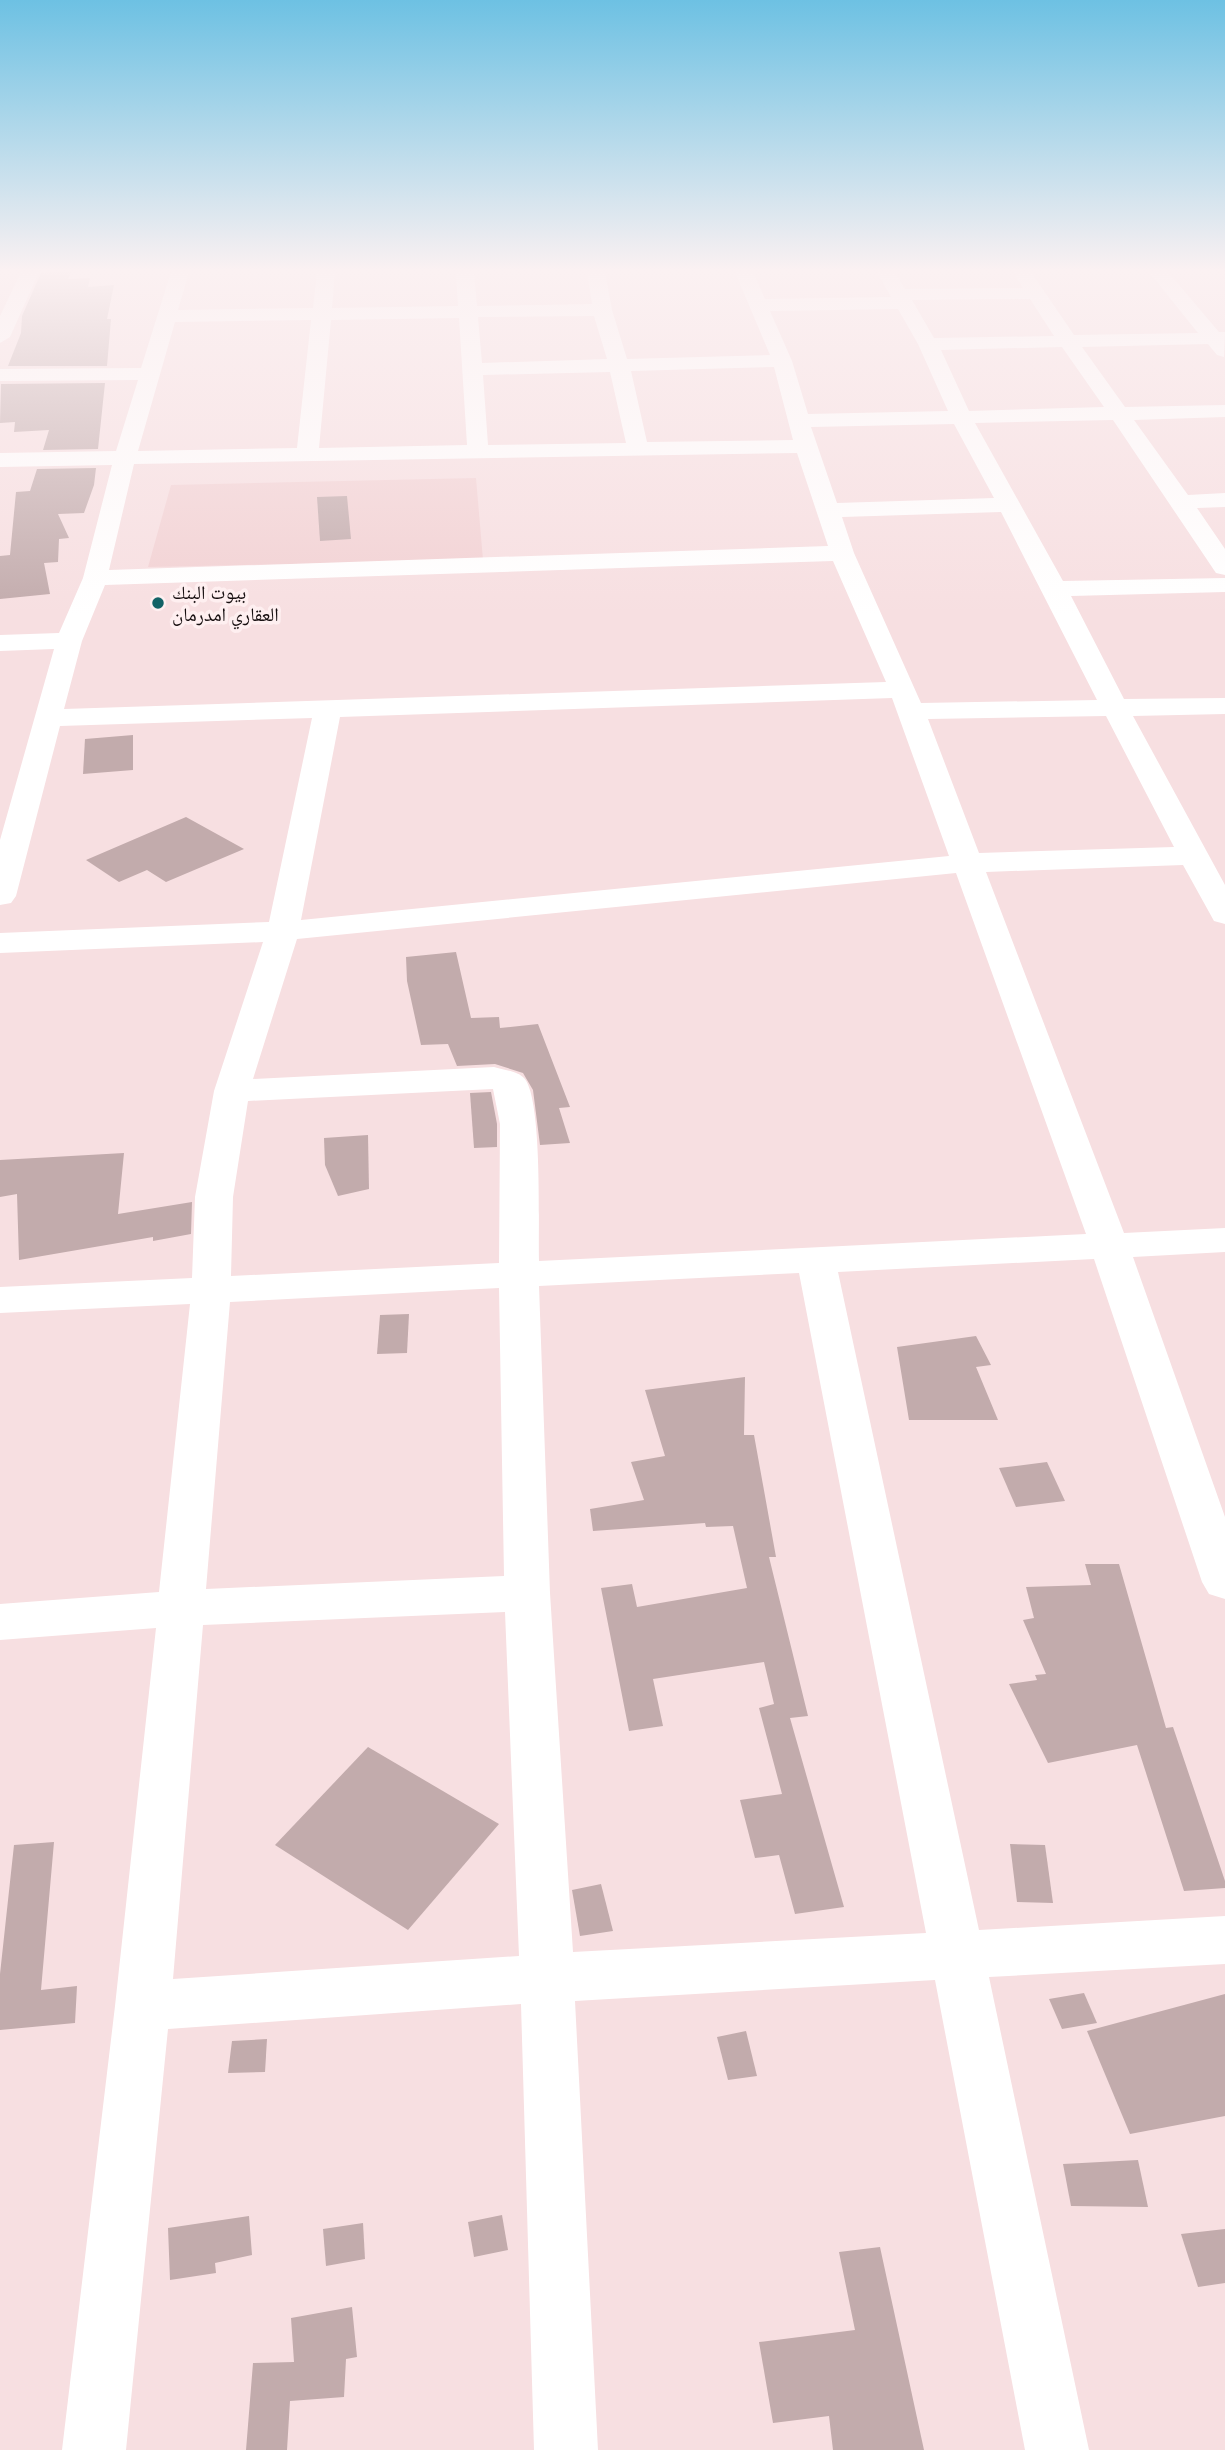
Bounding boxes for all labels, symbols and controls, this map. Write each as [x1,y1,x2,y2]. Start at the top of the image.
place label: بيوت البنك العقاري امدرمان [172,579,279,630]
marker: بيوت البنك العقاري امدرمان [150,595,166,611]

